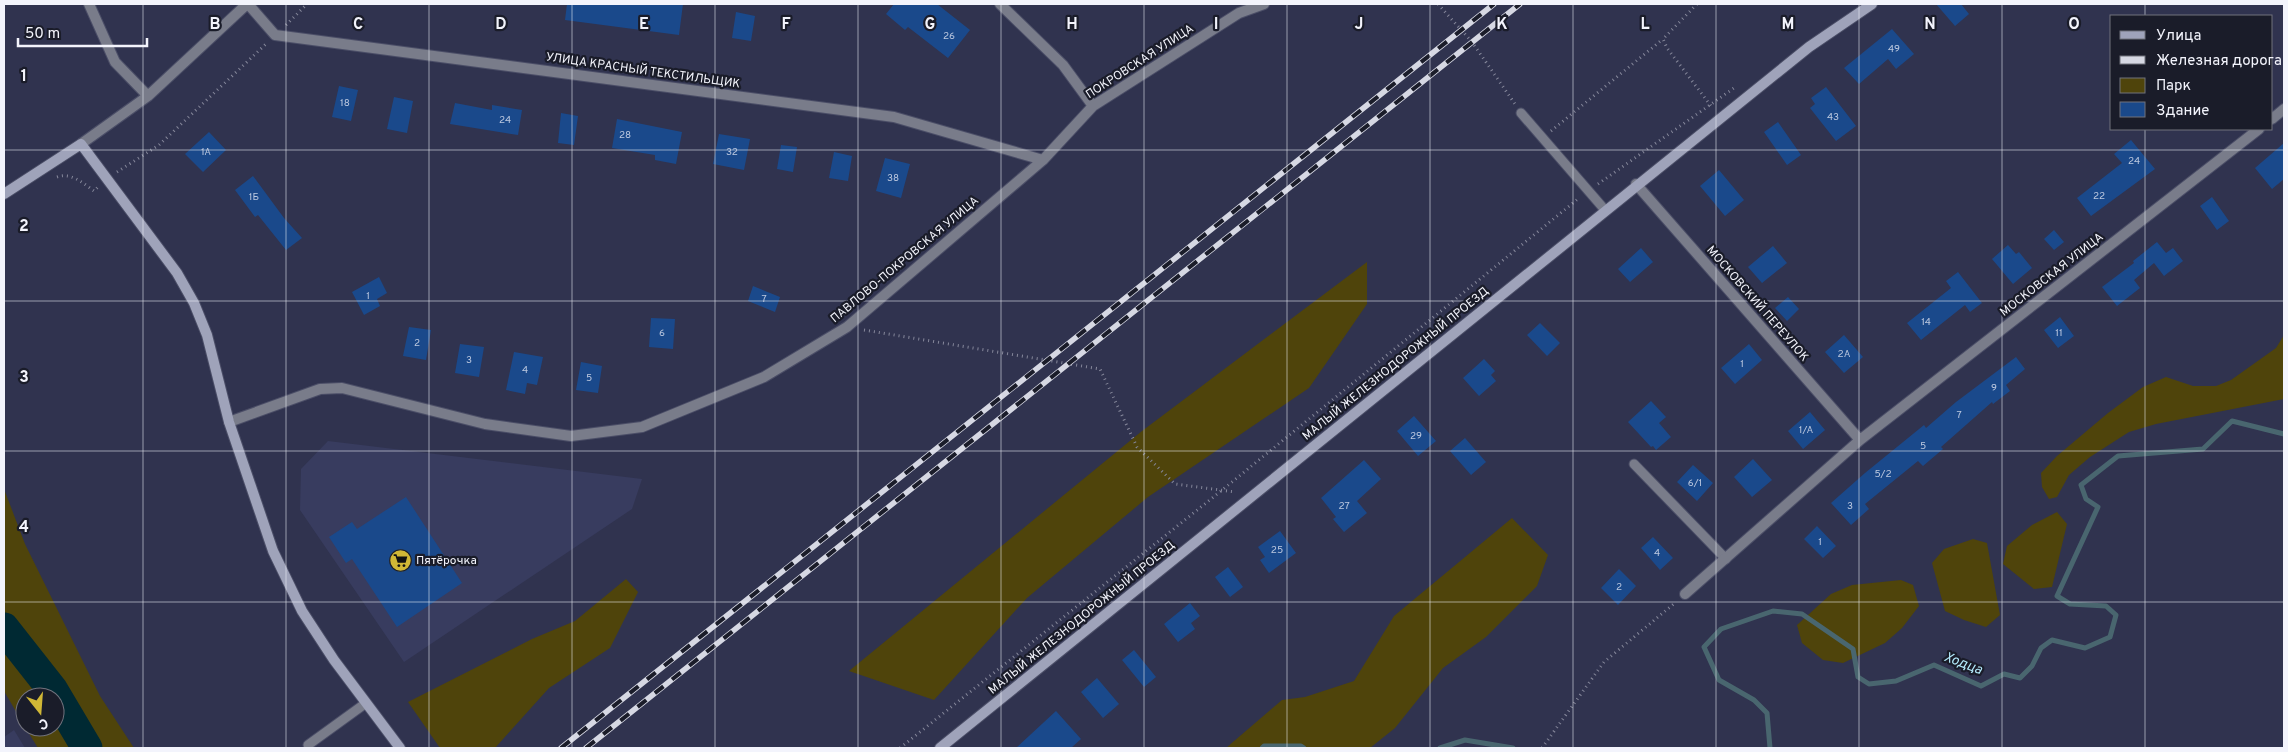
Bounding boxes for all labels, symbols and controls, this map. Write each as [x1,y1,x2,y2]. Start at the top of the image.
scale bar [18,15,146,47]
text: B [209,15,221,35]
text: C [353,15,363,35]
text: D [495,15,507,35]
text: E [639,15,649,35]
text: F [781,15,791,35]
text: G [925,15,935,35]
text: H [1066,15,1078,35]
text: I [1214,15,1218,35]
text: J [1355,15,1363,35]
text: K [1496,15,1508,35]
text: L [1640,15,1650,35]
text: M [1782,15,1794,35]
text: N [1924,15,1936,35]
text: O [2068,15,2080,35]
legend [2110,15,2273,130]
street label: ПОКРОВСКАЯ УЛИЦА [1083,21,1197,103]
text: 50 m [25,25,60,44]
text: Улица [2156,27,2201,46]
house number: 26 [943,30,955,43]
house number: 49 [1888,43,1900,56]
street label: УЛИЦА КРАСНЫЙ ТЕКСТИЛЬЩИК [545,49,741,93]
text: Железная дорога [2156,52,2282,71]
text: 1 [21,67,27,87]
text: Парк [2156,77,2191,96]
house number: 18 [340,97,350,110]
text: Здание [2156,102,2209,121]
house number: 43 [1827,111,1839,124]
house number: 24 [499,114,511,127]
house number: 28 [619,129,631,142]
house number: 1А [201,146,211,159]
house number: 32 [726,146,738,159]
house number: 24 [2128,155,2140,168]
house number: 38 [887,172,899,185]
house number: 22 [2093,190,2105,203]
house number: 1Б [249,191,259,204]
street label: ПАВЛОВО-ПОКРОВСКАЯ УЛИЦА [827,193,983,327]
text: 2 [19,217,29,237]
street label: МОСКОВСКАЯ УЛИЦА [1997,230,2107,320]
street label: МОСКОВСКИЙ ПЕРЕУЛОК [1702,243,1812,365]
street label: МАЛЫЙ ЖЕЛЕЗНОДОРОЖНЫЙ ПРОЕЗД [1299,284,1493,444]
house number: 1 [366,290,370,303]
house number: 7 [761,293,767,306]
house number: 14 [1921,316,1931,329]
house number: 6 [659,327,665,340]
house number: 11 [2055,327,2063,340]
house number: 2 [414,337,420,350]
house number: 2А [1838,348,1851,361]
house number: 3 [466,354,472,367]
house number: 1 [1740,358,1744,371]
house number: 4 [522,364,528,377]
text: 3 [19,368,29,388]
house number: 5 [586,372,592,385]
house number: 9 [1991,382,1997,395]
house number: 7 [1956,409,1962,422]
house number: 1/А [1799,424,1814,437]
house number: 29 [1410,430,1422,443]
house number: 5 [1920,440,1926,453]
house number: 5/2 [1874,468,1892,481]
house number: 6/1 [1688,477,1702,490]
house number: 27 [1338,500,1350,513]
house number: 3 [1847,500,1853,513]
text: 4 [19,518,29,538]
house number: 1 [1818,536,1822,549]
street label: МАЛЫЙ ЖЕЛЕЗНОДОРОЖНЫЙ ПРОЕЗД [985,538,1179,698]
house number: 25 [1271,544,1283,557]
house number: 4 [1654,547,1660,560]
supermarket icon: Пятёрочка [388,549,412,573]
place label: Пятёрочка [416,553,477,569]
house number: 2 [1616,581,1622,594]
water label: Ходца [1941,649,1985,679]
north arrow [15,687,65,737]
text: С [37,714,50,732]

